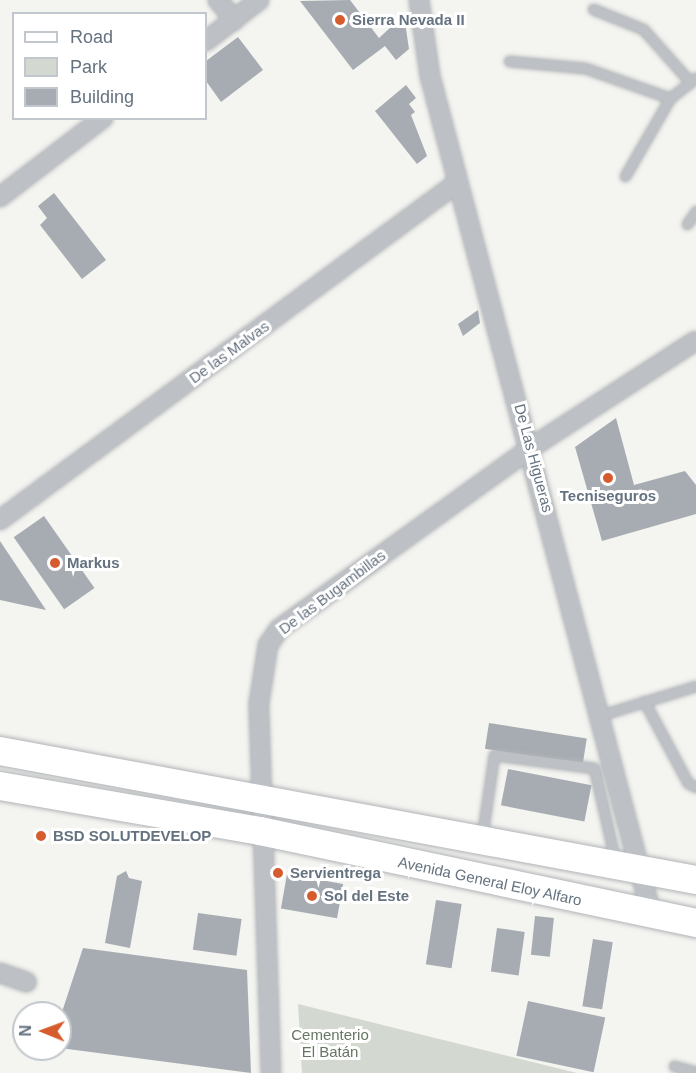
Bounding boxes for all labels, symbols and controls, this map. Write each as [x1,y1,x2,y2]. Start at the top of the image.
place label: Sierra Nevada II [352,11,465,29]
legend [12,12,207,120]
marker: Sierra Nevada II [333,13,347,27]
text: Road [70,27,113,47]
text: Park [70,57,107,77]
text: Building [70,87,134,107]
street label: De las Malvas [186,317,272,387]
street label: De Las Higueras [511,402,557,514]
marker: Tecniseguros [601,471,615,485]
place label: Tecniseguros [560,487,656,505]
street label: De las Bugambillas [275,546,389,638]
place label: Markus [67,554,120,572]
marker: Markus [48,556,62,570]
place label: BSD SOLUTDEVELOP [53,827,211,845]
marker: BSD SOLUTDEVELOP [34,829,48,843]
street label: Avenida General Eloy Alfaro [396,853,584,909]
place label: Servientrega [290,864,381,882]
marker: Servientrega [271,866,285,880]
place label: Sol del Este [324,887,409,905]
marker: Sol del Este [305,889,319,903]
north arrow [12,1001,72,1061]
text: N [17,1025,34,1037]
park label: Cementerio El Batán [291,1025,369,1060]

